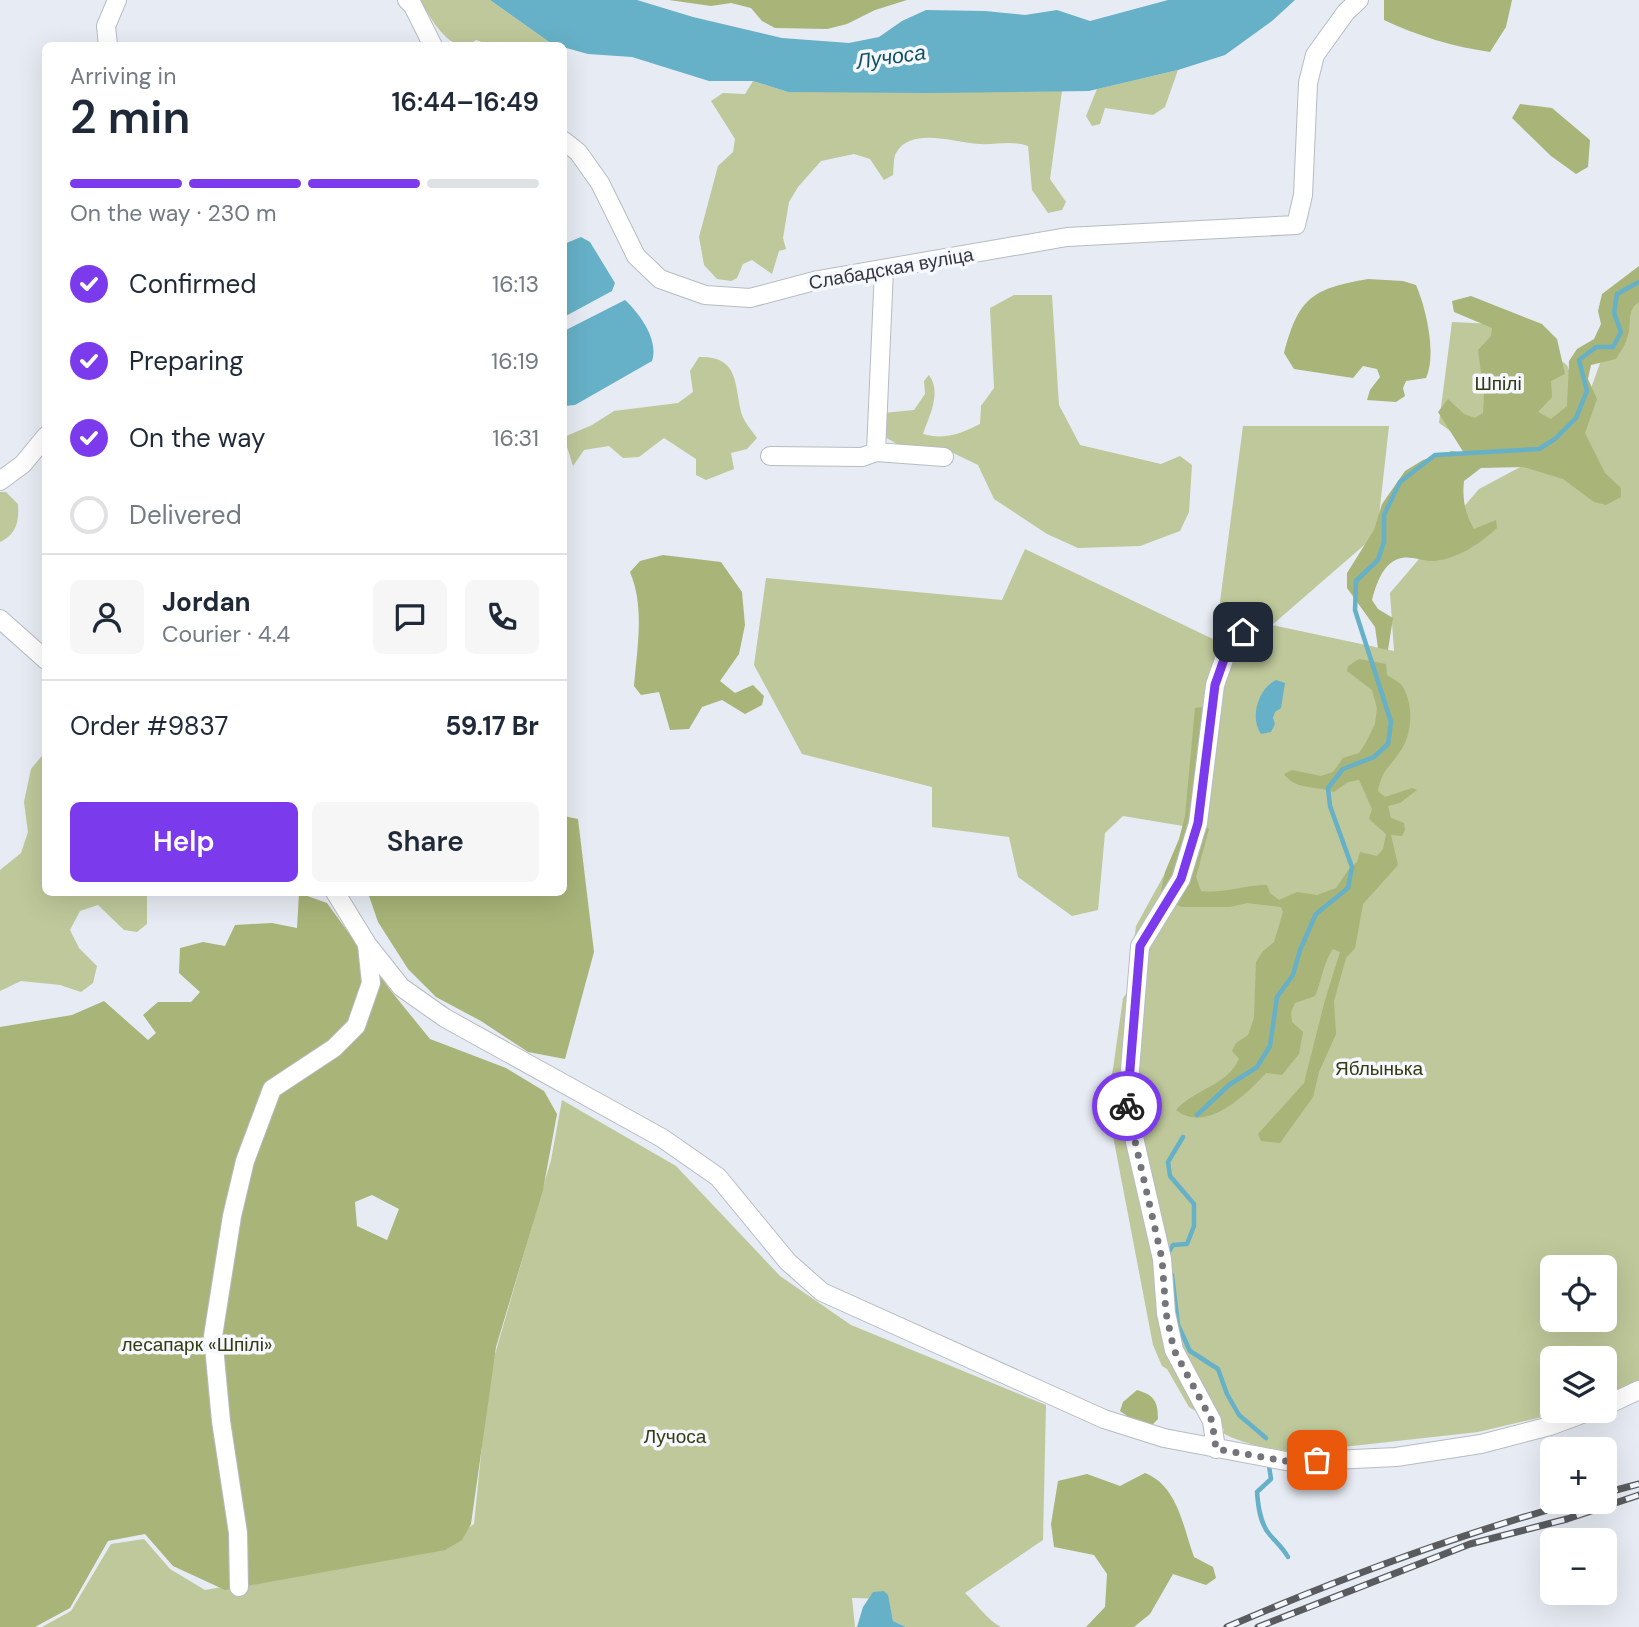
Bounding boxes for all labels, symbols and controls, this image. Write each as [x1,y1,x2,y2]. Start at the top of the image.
water label: Лучоса [853,38,927,76]
text: Arriving in [70,61,176,91]
text: 16:44–16:49 [391,85,539,119]
text: 2 min [70,87,190,147]
text: On the way · 230 m [70,198,277,228]
street label: Слабадская вуліца [807,242,976,295]
icon: check [70,265,108,303]
text: Confirmed [129,267,256,301]
text: 16:13 [492,269,539,299]
icon: check [70,342,108,380]
text: Preparing [129,344,244,378]
text: 16:19 [491,346,539,376]
park label: Шпілі [1474,371,1522,396]
icon: check [70,419,108,457]
text: On the way [129,421,265,455]
text: 16:31 [492,423,539,453]
text: Delivered [129,498,242,532]
button: person [70,580,144,654]
button: chat [373,580,447,654]
button: phone [465,580,539,654]
text: Jordan [162,585,251,619]
pin [1213,602,1273,662]
icon: home [1224,613,1262,651]
text: Courier · 4.4 [162,619,290,649]
text: Order #9837 [70,709,228,743]
text: 59.17 Br [445,709,539,743]
button: Help [70,802,298,882]
button: Share [312,802,539,882]
park label: Яблынька [1335,1056,1424,1081]
courier [1092,1071,1162,1141]
icon: bike [1108,1087,1146,1125]
map controls [1540,1255,1617,1605]
button: locate [1540,1255,1617,1332]
park label: лесапарк «Шпілі» [122,1332,272,1357]
button: layers [1540,1346,1617,1423]
park label: Лучоса [644,1424,707,1449]
pin [1287,1430,1347,1490]
button: + [1540,1437,1617,1514]
icon: bag [1298,1441,1336,1479]
button: − [1540,1528,1617,1605]

